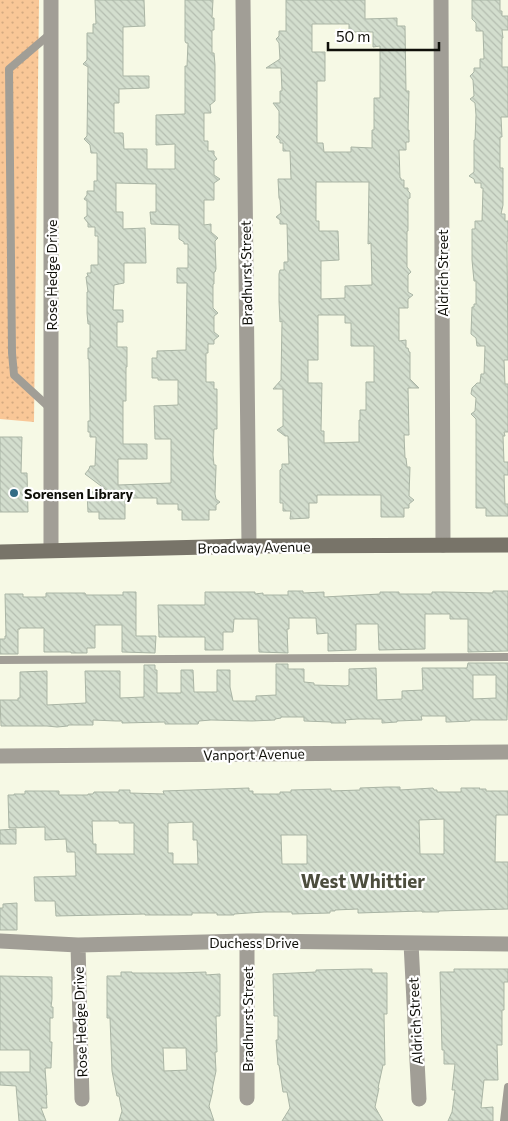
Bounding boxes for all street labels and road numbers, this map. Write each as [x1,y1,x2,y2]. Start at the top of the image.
street label: Rose Hedge Drive [43,220,60,330]
street label: Bradhurst Street [237,220,255,326]
street label: Aldrich Street [434,229,451,317]
street label: Broadway Avenue [197,538,311,556]
street label: Vanport Avenue [203,745,305,763]
street label: Duchess Drive [209,934,299,951]
street label: Rose Hedge Drive [70,966,90,1078]
street label: Bradhurst Street [239,966,256,1072]
street label: Aldrich Street [404,977,426,1065]

